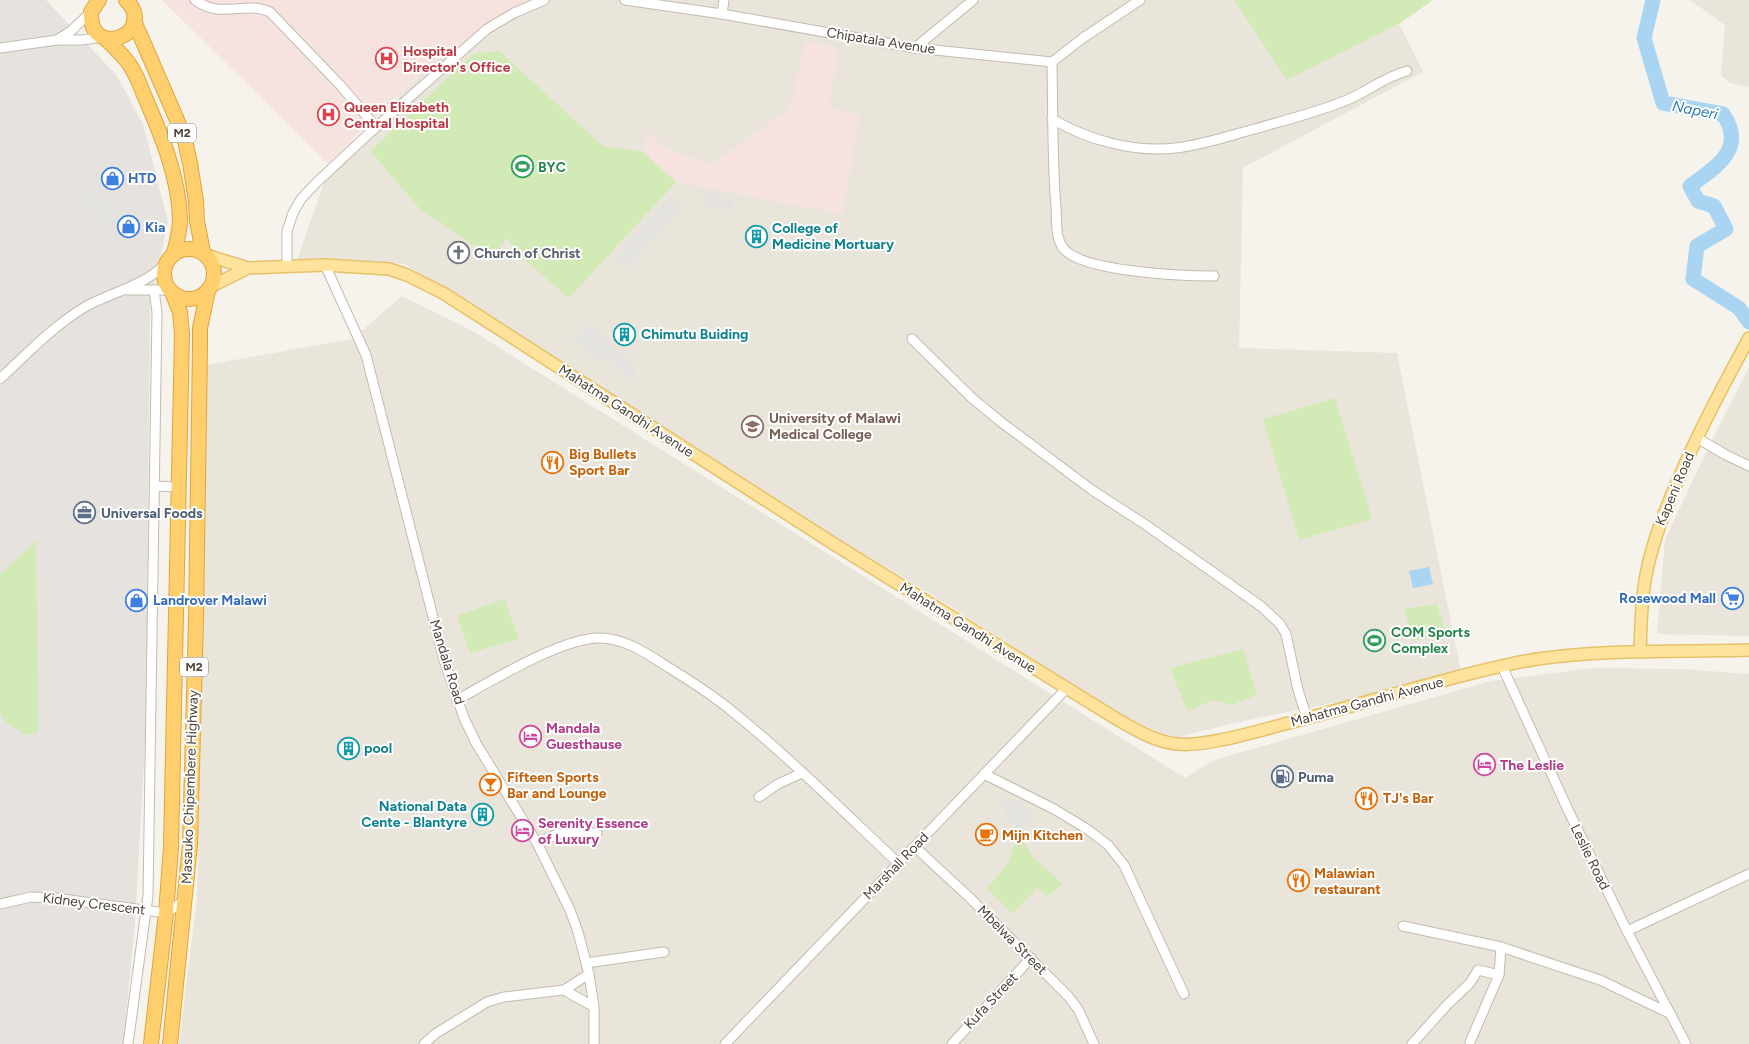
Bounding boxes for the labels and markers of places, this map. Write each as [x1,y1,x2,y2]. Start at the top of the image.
place label: Hospital Director's Office [403,43,511,76]
hospital icon: Hospital Director's Office [375,47,399,71]
place label: Queen Elizabeth Central Hospital [344,99,449,132]
hospital icon: Queen Elizabeth Central Hospital [316,103,340,127]
sports icon: BYC [510,155,534,179]
place label: BYC [538,159,566,176]
shop icon: HTD [100,166,124,190]
place label: HTD [128,170,157,187]
shop icon: Kia [117,215,141,239]
place label: Kia [145,219,165,236]
place label: College of Medicine Mortuary [772,220,895,253]
building icon: College of Medicine Mortuary [744,224,768,248]
church icon: Church of Christ [446,241,470,265]
place label: Church of Christ [474,245,581,262]
building icon: Chimutu Buiding [613,322,637,346]
place label: Chimutu Buiding [641,326,748,343]
place label: University of Malawi Medical College [769,410,901,443]
school or university icon: University of Malawi Medical College [741,414,765,438]
place label: Big Bullets Sport Bar [569,446,637,479]
restaurant icon: Big Bullets Sport Bar [541,450,565,474]
office icon: Universal Foods [73,501,97,525]
place label: Universal Foods [101,505,203,522]
supermarket icon: Rosewood Mall [1720,586,1744,610]
shop icon: Landrover Malawi [125,588,149,612]
place label: Rosewood Mall [1619,590,1716,607]
place label: Landrover Malawi [153,592,267,609]
place label: COM Sports Complex [1391,624,1470,657]
sports icon: COM Sports Complex [1363,628,1387,652]
place label: Mandala Guesthause [546,720,622,753]
hotel icon: Mandala Guesthause [518,724,542,748]
building icon: pool [336,736,360,760]
place label: pool [364,740,392,757]
hotel icon: The Leslie [1472,753,1496,777]
place label: The Leslie [1500,757,1564,774]
fuel station icon: Puma [1270,765,1294,789]
place label: Fifteen Sports Bar and Lounge [507,769,607,802]
place label: Puma [1298,769,1334,786]
bar icon: Fifteen Sports Bar and Lounge [479,773,503,797]
restaurant icon: TJ's Bar [1355,786,1379,810]
place label: TJ's Bar [1383,790,1434,807]
place label: National Data Cente - Blantyre [361,798,467,831]
building icon: National Data Cente - Blantyre [471,802,495,826]
place label: Serenity Essence of Luxury [538,815,649,848]
hotel icon: Serenity Essence of Luxury [510,819,534,843]
cafe icon: Mijn Kitchen [974,823,998,847]
place label: Mijn Kitchen [1002,827,1083,844]
place label: Malawian restaurant [1314,865,1381,898]
restaurant icon: Malawian restaurant [1286,869,1310,893]

